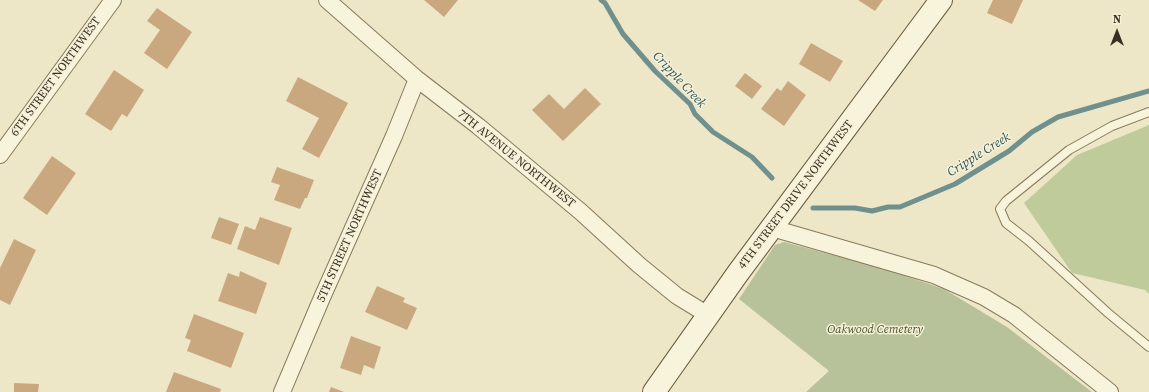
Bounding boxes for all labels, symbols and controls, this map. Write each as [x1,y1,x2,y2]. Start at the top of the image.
north arrow [1097,12,1137,52]
text: N [1113,12,1121,27]
street label: 6TH STREET NORTHWEST [8,14,104,140]
water label: Cripple Creek [649,49,709,111]
street label: 7TH AVENUE NORTHWEST [454,107,578,211]
street label: 4TH STREET DRIVE NORTHWEST [735,118,857,272]
water label: Cripple Creek [945,129,1013,181]
street label: 5TH STREET NORTHWEST [314,167,386,305]
park label: Oakwood Cemetery [827,323,923,337]

